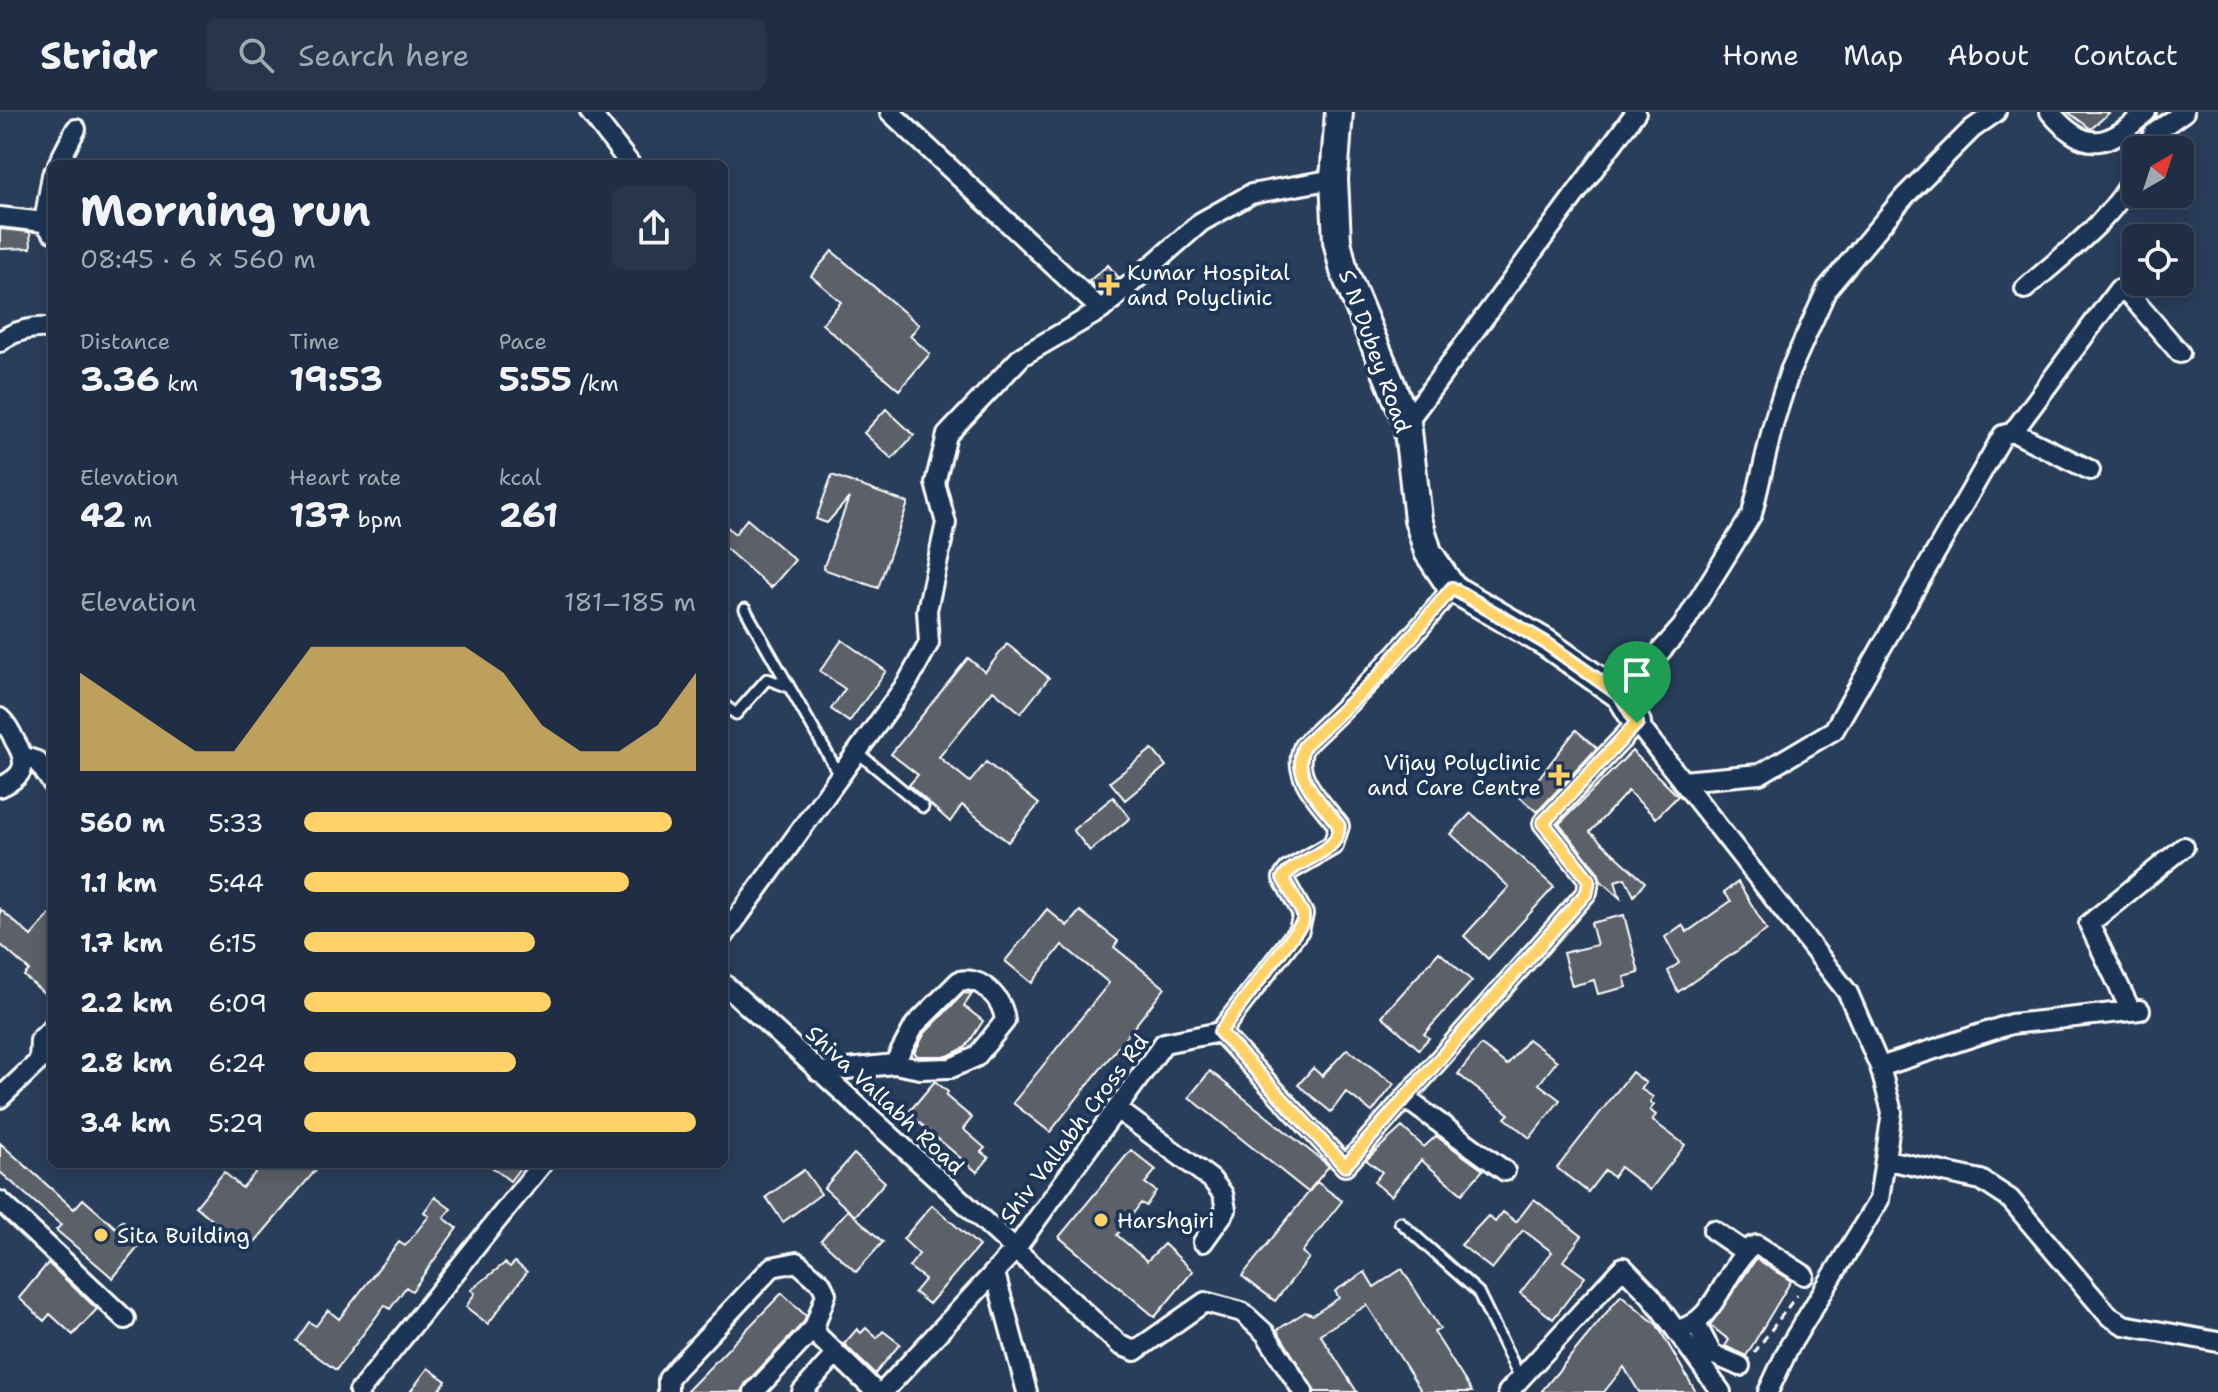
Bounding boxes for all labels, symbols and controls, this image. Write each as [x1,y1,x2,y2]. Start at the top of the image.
search box [206,19,766,91]
text: Stridr [40,30,158,81]
icon: search [234,33,278,77]
text: Search here [298,35,469,76]
text: Home [1722,36,1799,74]
text: Map [1843,36,1903,74]
text: About [1947,36,2029,74]
text: Contact [2073,36,2178,74]
north arrow [2122,136,2194,208]
map controls [2122,136,2194,296]
text: Morning run [80,181,371,240]
button: share [612,186,696,270]
button: locate [2122,224,2194,296]
text: 08:45 · 6 × 560 m [80,241,316,276]
place label: Kumar Hospital and Polyclinic [1127,258,1290,312]
street label: S N Dubey Road [1332,265,1418,437]
marker: Kumar Hospital and Polyclinic [1098,274,1120,296]
text: Distance [80,327,170,356]
text: Time [289,327,340,356]
text: Pace [499,327,547,356]
text: 3.36 [80,356,160,402]
text: 19:53 [289,356,383,402]
text: 5:55 [499,356,572,402]
text: km [160,369,198,398]
text: /km [572,369,619,398]
text: Elevation [80,463,178,492]
text: Heart rate [289,463,401,492]
text: kcal [499,463,541,492]
text: 42 [80,492,126,538]
text: 137 [289,492,350,538]
text: 261 [499,492,558,538]
text: m [126,505,152,534]
text: bpm [350,505,402,534]
text: Elevation [80,584,196,619]
text: 181–185 m [564,584,696,619]
pin [1603,641,1671,723]
icon: arrive [1615,653,1659,697]
place label: Vijay Polyclinic and Care Centre [1367,748,1541,802]
marker: Vijay Polyclinic and Care Centre [1548,764,1570,786]
text: 560 m [80,805,165,840]
text: 5:33 [208,805,264,840]
text: 1.1 km [80,865,157,900]
text: 5:44 [208,865,264,900]
text: 1.7 km [80,925,163,960]
text: 6:15 [208,925,257,960]
text: 2.2 km [80,985,173,1020]
text: 6:09 [208,985,267,1020]
street label: Shiva Vallabh Road [799,1019,971,1181]
street label: Shiv Vallabh Cross Rd [993,1028,1155,1230]
text: 2.8 km [80,1045,173,1080]
text: 6:24 [208,1045,266,1080]
text: 3.4 km [80,1105,171,1140]
text: 5:29 [208,1105,264,1140]
place label: Harshgiri [1117,1206,1215,1235]
marker: Harshgiri [1092,1211,1110,1229]
place label: Sita Building [117,1221,250,1250]
marker: Sita Building [92,1226,110,1244]

